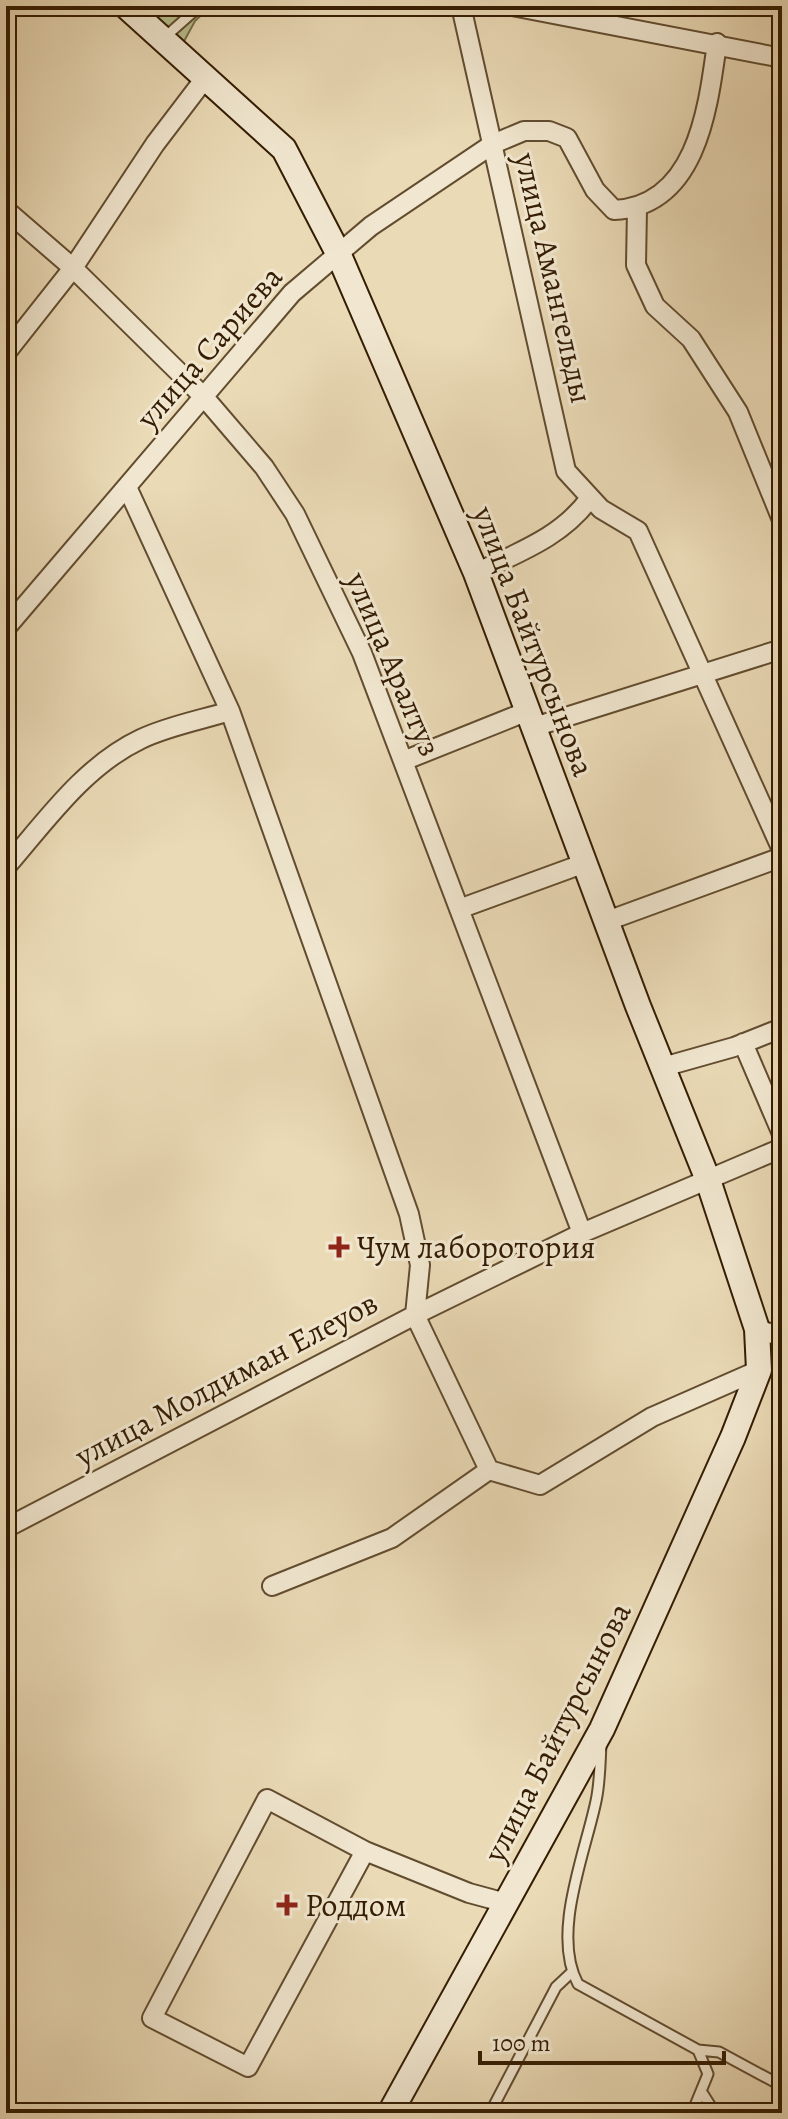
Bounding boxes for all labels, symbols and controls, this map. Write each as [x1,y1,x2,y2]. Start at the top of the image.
street label: улица Амангельды [504,147,604,408]
street label: улица Сариева [125,256,292,439]
street label: улица Байтурсынова [462,499,606,783]
street label: улица Аралтуз [335,564,453,763]
place label: Чум лаборотория [357,1225,596,1269]
marker: Чум лаборотория [328,1236,350,1258]
street label: улица Молдиман Елеуов [66,1280,385,1478]
street label: улица Байтурсынова [472,1594,642,1870]
place label: Роддом [305,1883,406,1927]
marker: Роддом [276,1894,298,1916]
scale bar [480,2015,724,2065]
text: 100 m [492,2027,551,2059]

